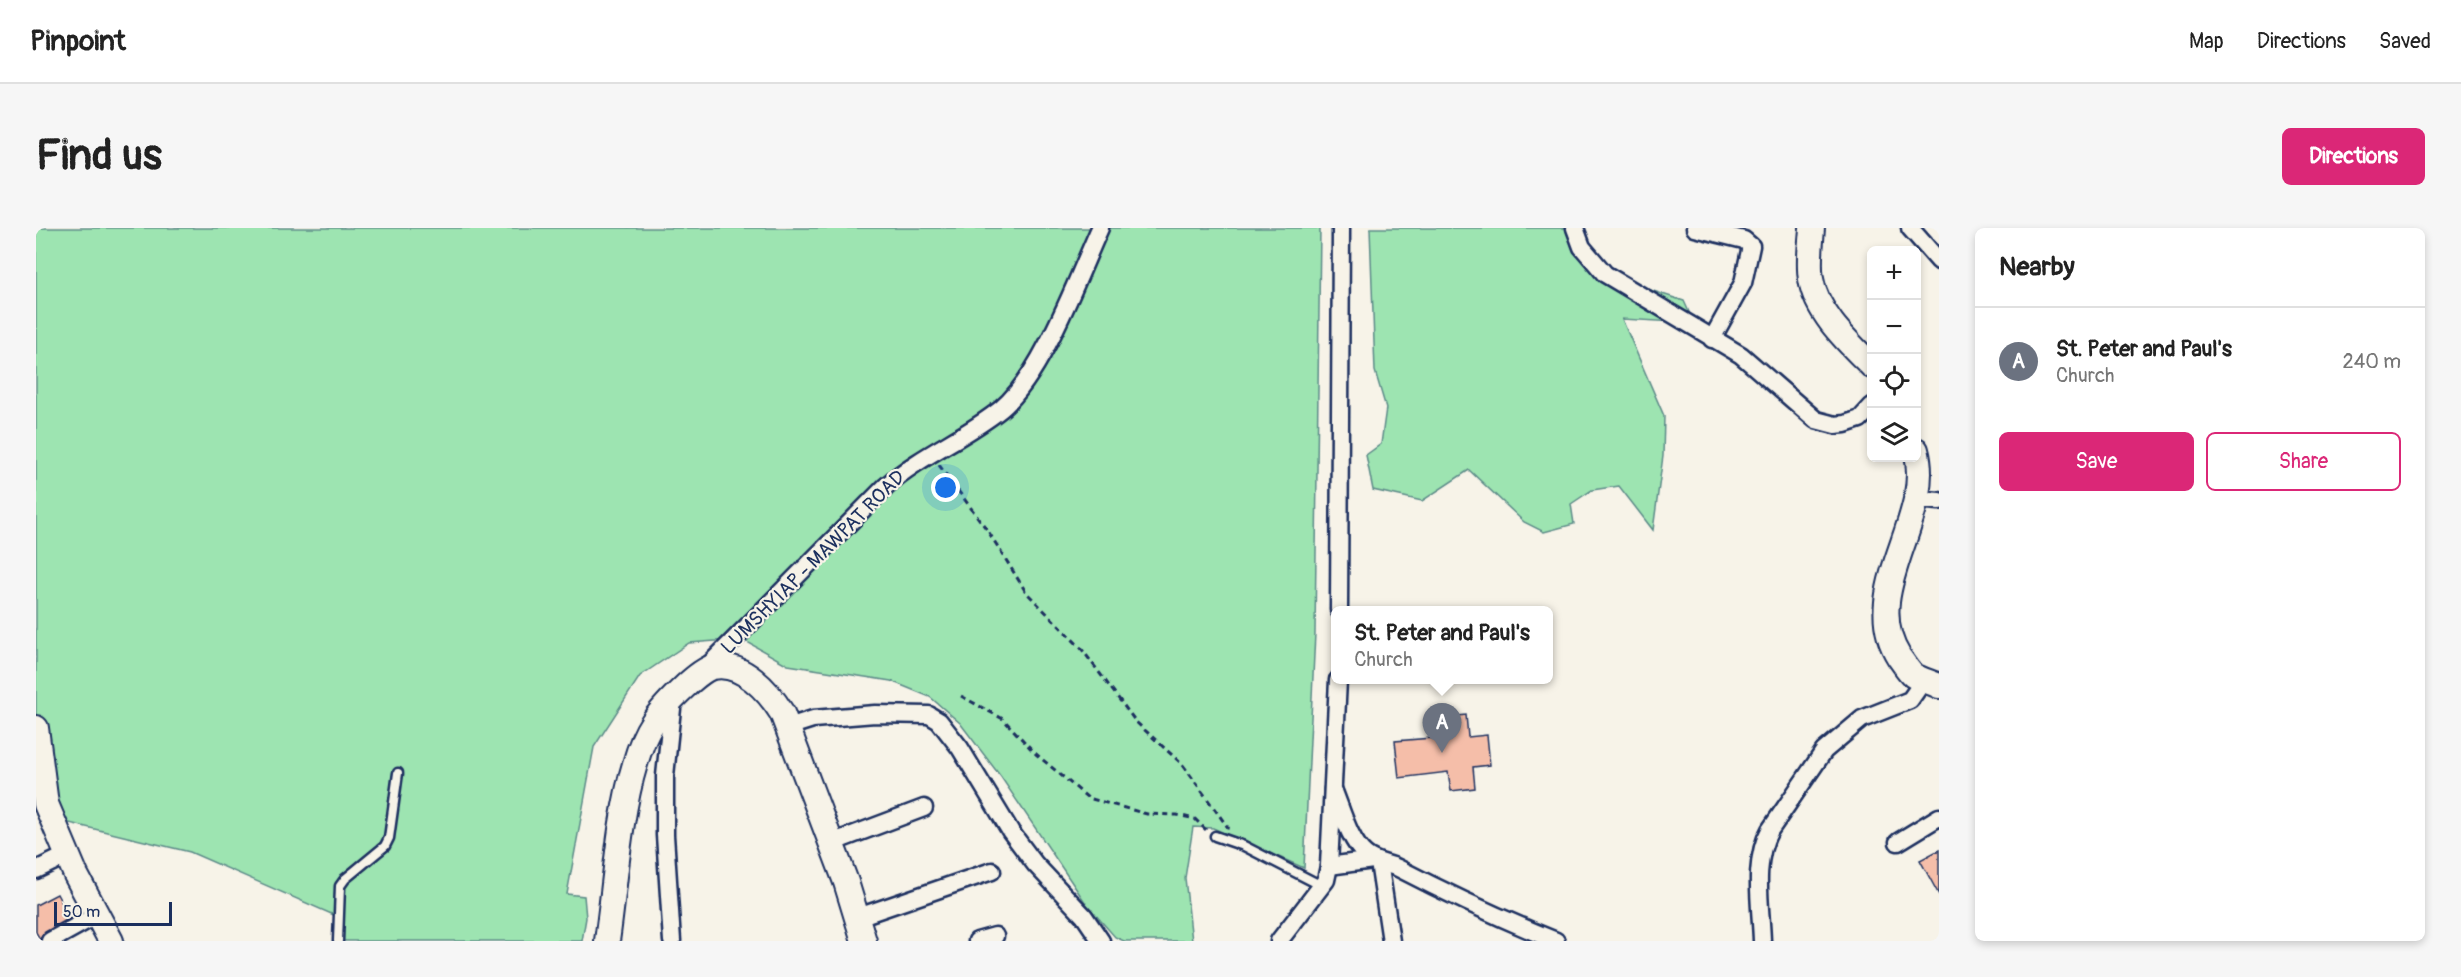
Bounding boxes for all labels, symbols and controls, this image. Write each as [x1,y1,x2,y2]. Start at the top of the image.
text: Pinpoint [30,24,126,59]
text: Map [2189,28,2224,55]
text: Directions [2257,28,2346,55]
text: Saved [2379,28,2431,55]
button: Directions [2282,128,2425,185]
text: Find us [36,130,162,182]
map controls [1867,246,1921,462]
button: + [1867,246,1921,300]
text: Nearby [1999,251,2075,283]
button: − [1867,300,1921,354]
text: St. Peter and Paul's [2056,335,2232,363]
text: A [2012,349,2025,374]
text: 240 m [2342,349,2401,374]
button: locate [1867,354,1921,408]
text: Church [2056,363,2114,388]
button: layers [1867,408,1921,462]
button: Save [1999,432,2194,491]
button: Share [2206,432,2401,491]
street label: LUMSHYIAP - MAWPAT ROAD [716,465,910,659]
your location [931,473,960,502]
popup [1331,606,1553,684]
text: St. Peter and Paul's [1354,619,1530,647]
text: Church [1354,647,1413,672]
pin: A [1422,704,1462,753]
scale bar [54,899,172,926]
text: 50 m [63,902,100,922]

